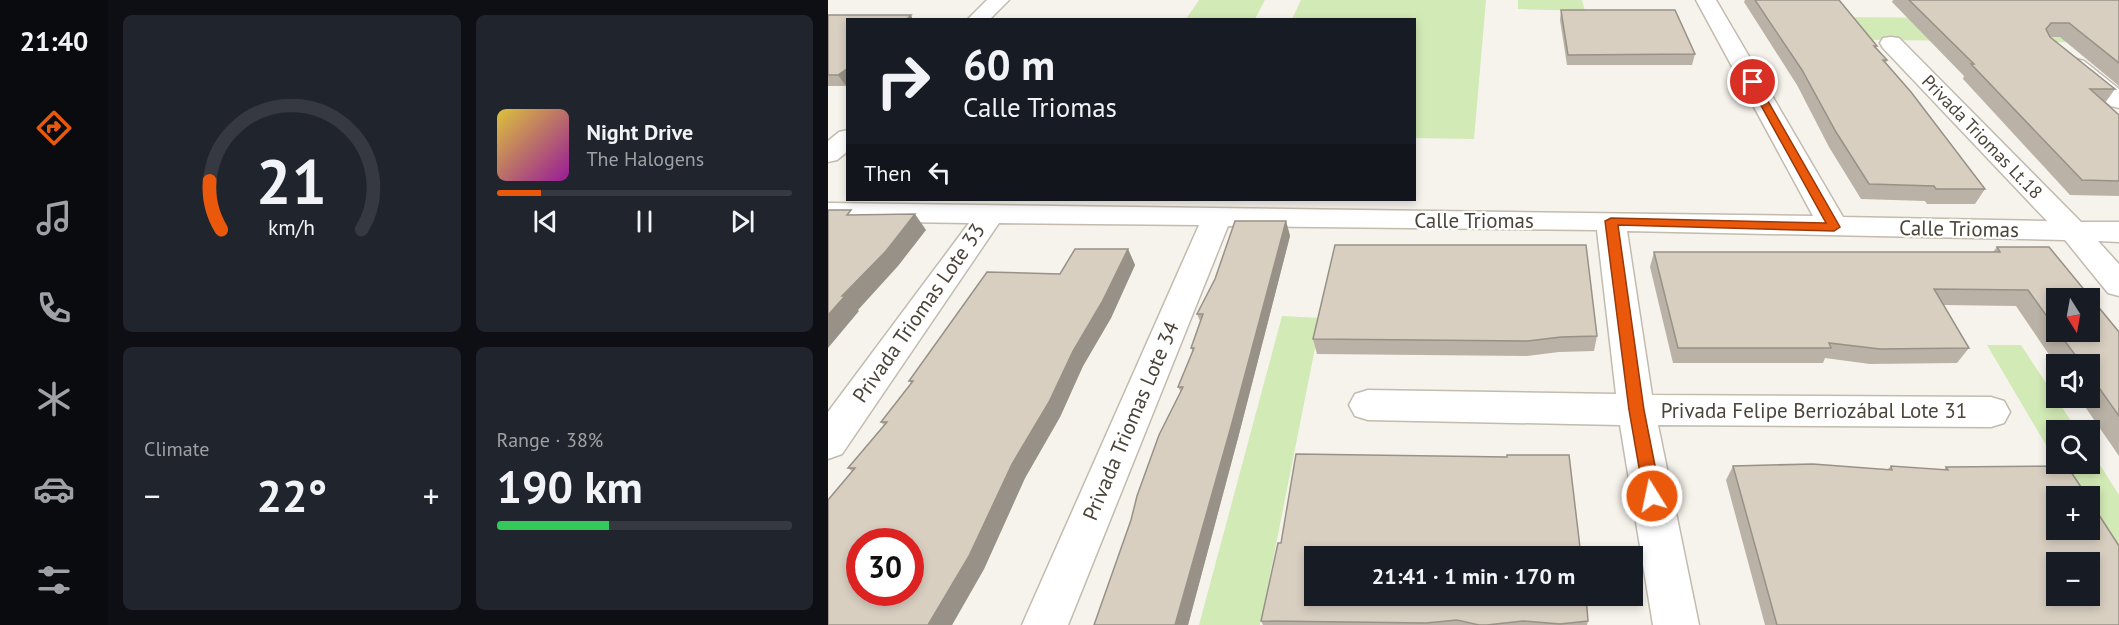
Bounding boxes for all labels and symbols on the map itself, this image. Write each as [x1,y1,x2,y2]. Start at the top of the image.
pin [1727,56,1778,107]
street label: Privada Triomas Lt.18 [1917,70,2048,204]
street label: Calle Triomas [1414,207,1534,234]
street label: Calle Triomas [1899,214,2019,243]
street label: Privada Triomas Lote 33 [846,218,991,408]
north arrow [2046,288,2100,342]
street label: Privada Triomas Lote 34 [1076,317,1185,524]
street label: Privada Felipe Berriozábal Lote 31 [1661,397,1967,424]
position arrow [1620,464,1684,528]
speed limit sign: 30 [846,528,924,606]

